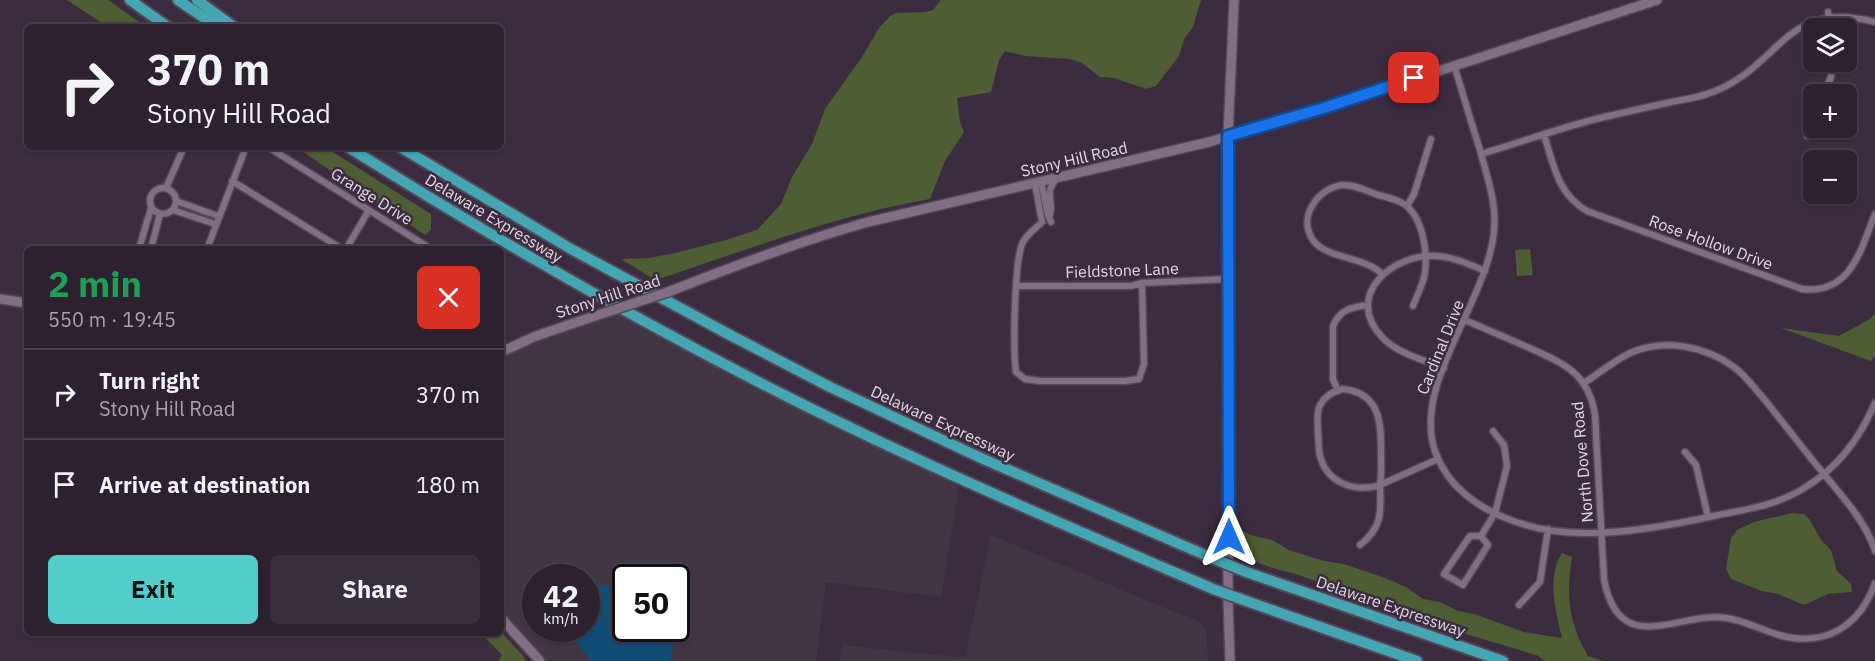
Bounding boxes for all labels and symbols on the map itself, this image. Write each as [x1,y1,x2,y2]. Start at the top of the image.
pin [1388,52,1439,103]
street label: Stony Hill Road [1019,137,1129,181]
street label: Grange Drive [327,163,417,229]
street label: Delaware Expressway [422,169,566,267]
street label: Rose Hollow Drive [1646,210,1776,274]
street label: Fieldstone Lane [1065,258,1179,282]
street label: Stony Hill Road [553,270,663,322]
street label: Cardinal Drive [1412,296,1468,397]
street label: Delaware Expressway [868,381,1018,465]
street label: North Dove Road [1567,401,1597,523]
position arrow [1197,505,1261,569]
speed limit sign: 50 [612,564,690,642]
street label: Delaware Expressway [1314,571,1468,641]

